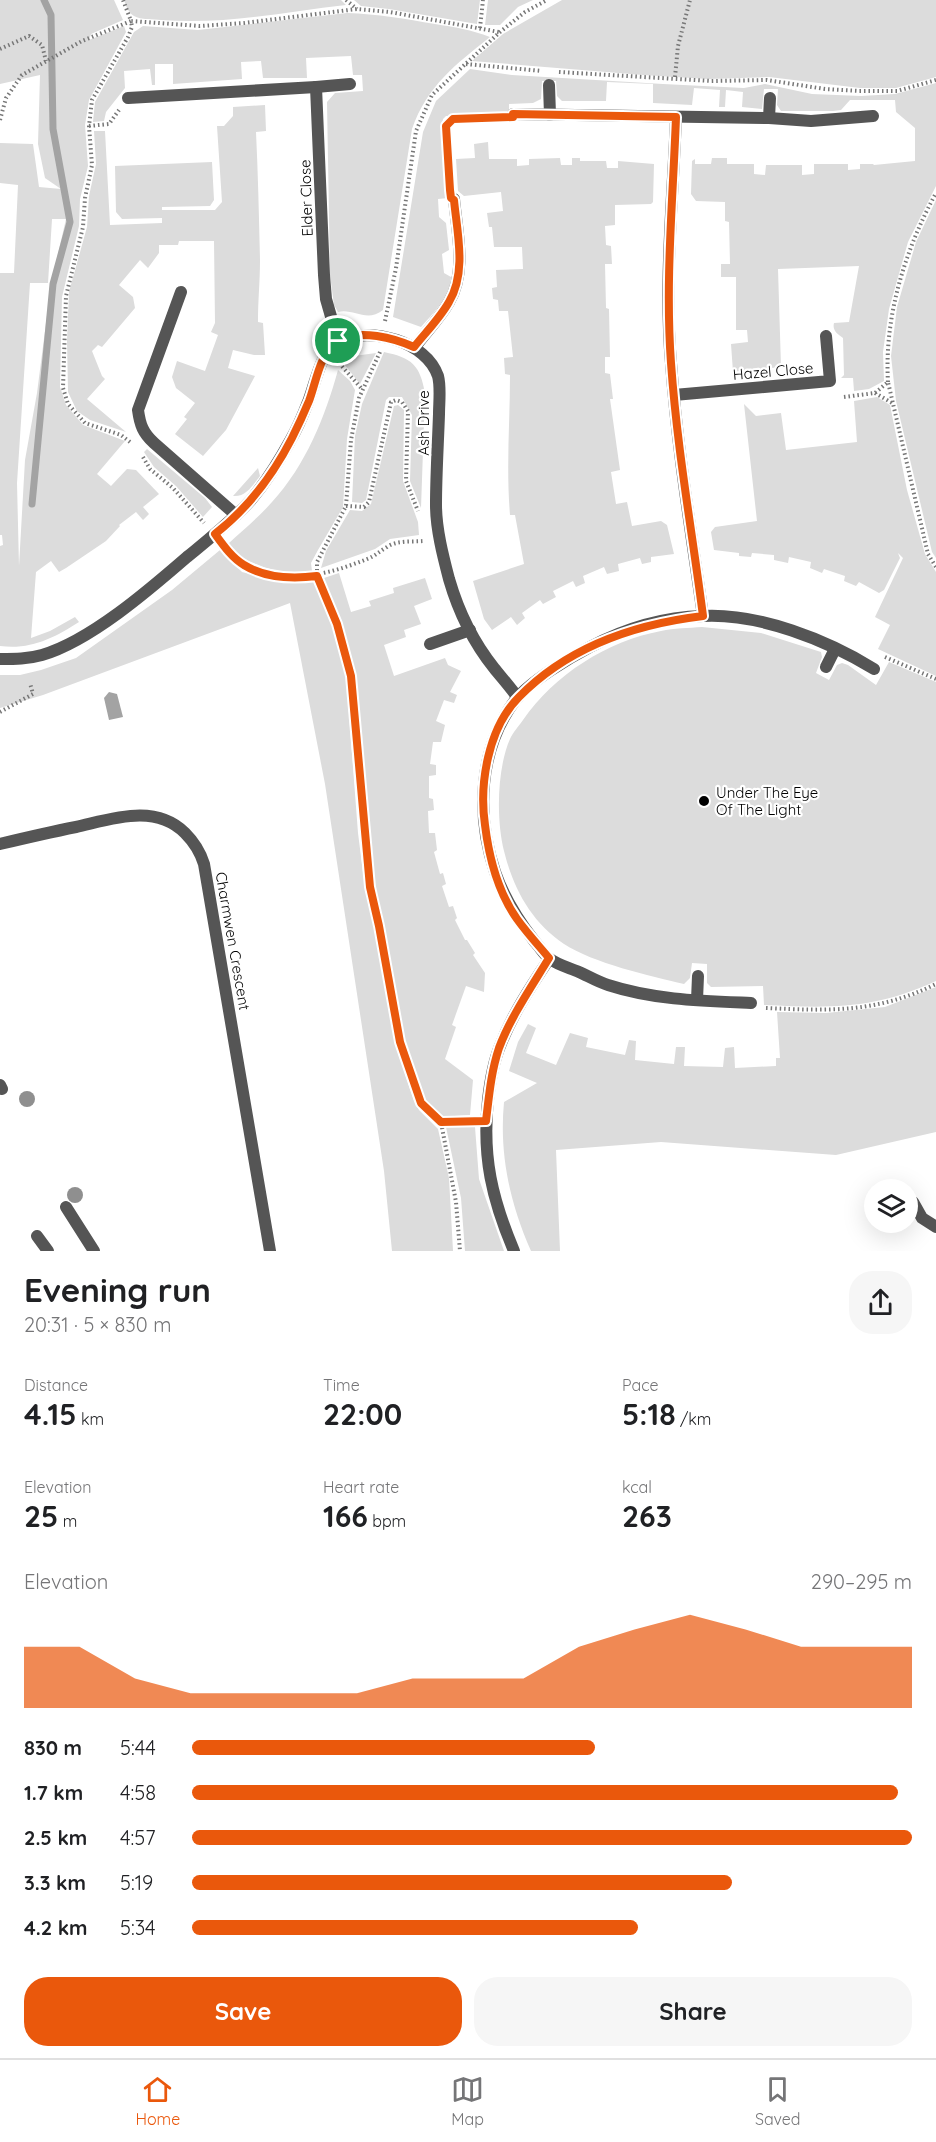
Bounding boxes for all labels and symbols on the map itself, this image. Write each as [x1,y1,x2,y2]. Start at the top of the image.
street label: Elder Close [295,159,317,237]
pin [312,315,363,366]
street label: Hazel Close [732,358,814,384]
street label: Ash Drive [414,390,433,456]
place label: Under The Eye Of The Light [716,783,818,819]
marker: Under The Eye Of The Light [697,794,711,808]
street label: Charmwen Crescent [211,870,255,1012]

